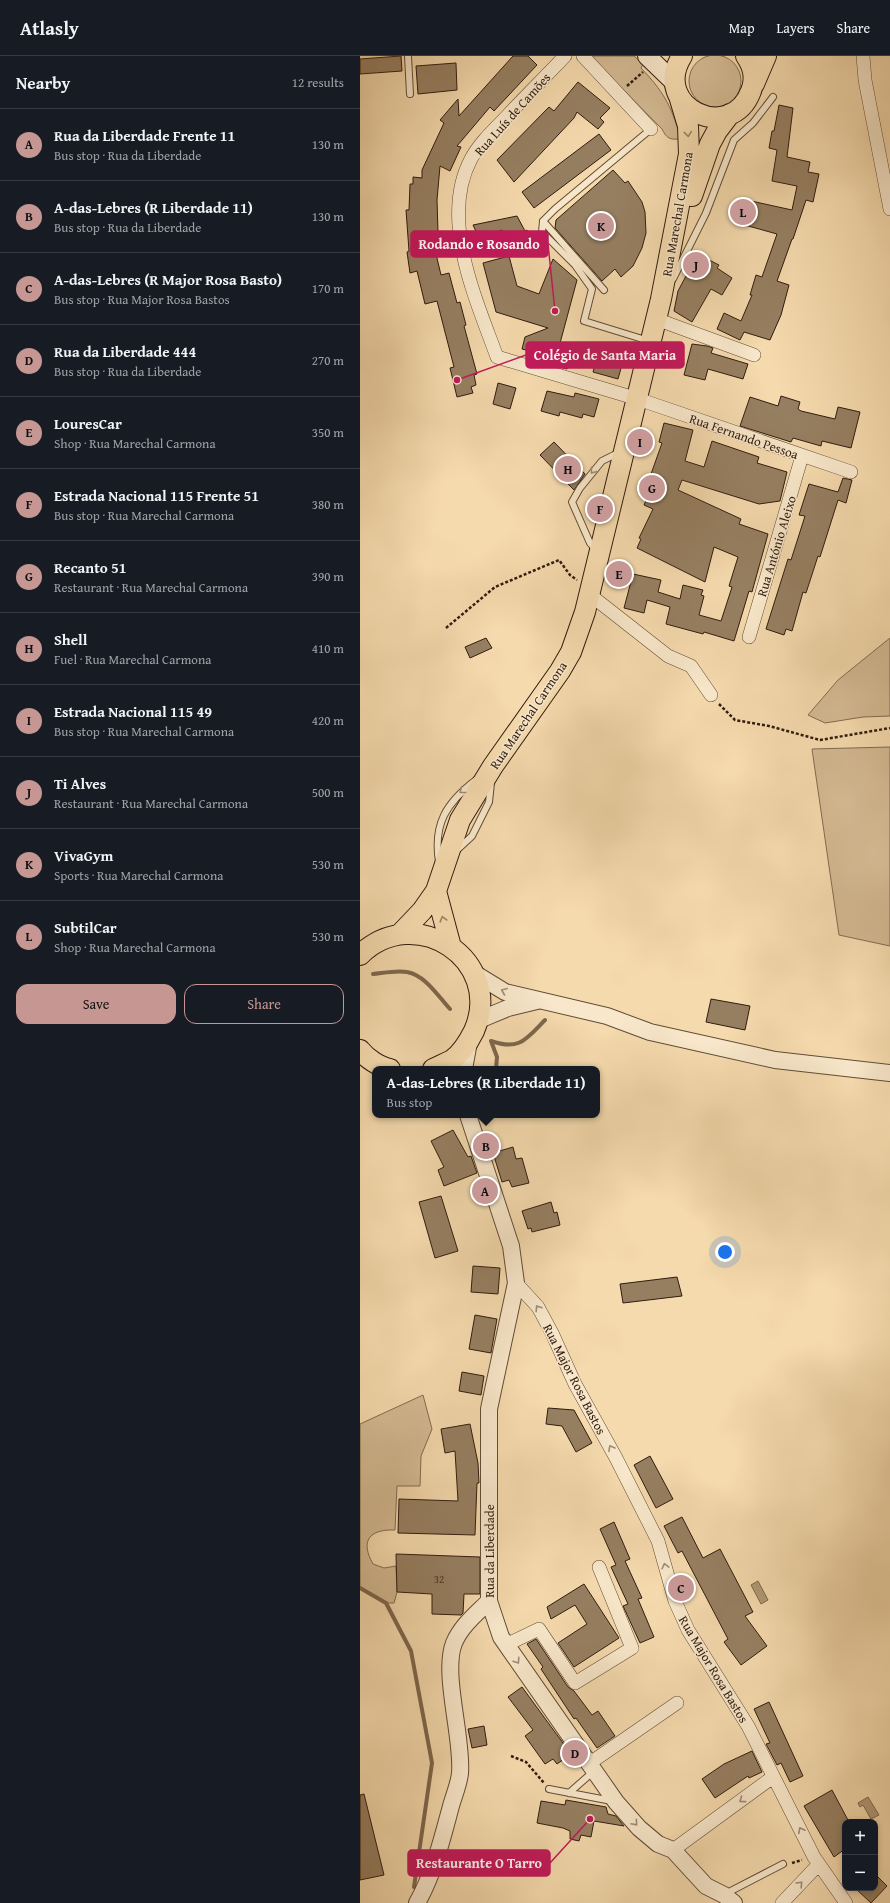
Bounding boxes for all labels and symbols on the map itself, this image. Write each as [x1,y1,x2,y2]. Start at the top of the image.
street label: Rua Luís de Camões [470,69,555,160]
one-way arrow [684,131,693,137]
street label: Rua Marechal Carmona [657,149,698,278]
pin: L [730,197,756,227]
pin: K [588,211,614,241]
callout: Rodando e Rosando [411,231,548,257]
text: Rodando e Rosando [418,234,540,254]
pin: J [683,250,709,280]
callout: Colégio de Santa Maria [526,342,684,368]
text: Colégio de Santa Maria [534,345,677,365]
street label: Rua Fernando Pessoa [687,409,802,464]
pin: I [627,427,653,457]
pin: H [555,454,581,484]
one-way arrow [591,466,598,474]
pin: G [639,473,665,503]
street label: Rua António Aleixo [752,493,801,599]
pin: F [587,494,613,524]
pin: E [606,559,632,589]
street label: Rua Marechal Carmona [485,657,572,773]
one-way arrow [459,786,466,793]
one-way arrow [439,916,448,923]
one-way arrow [501,987,508,995]
pin: B [473,1131,499,1161]
pin: A [472,1176,498,1206]
your location [715,1242,735,1262]
one-way arrow [535,1305,543,1312]
street label: Rua Major Rosa Bastos [538,1321,611,1438]
one-way arrow [608,1445,615,1452]
street label: Rua da Liberdade [480,1504,499,1598]
one-way arrow [661,1563,670,1570]
house number: 32 [434,1571,444,1587]
pin: C [668,1573,694,1603]
street label: Rua Major Rosa Bastos [674,1612,753,1726]
one-way arrow [512,1657,519,1664]
pin: D [562,1738,588,1768]
one-way arrow [739,1795,746,1802]
one-way arrow [630,1818,637,1826]
one-way arrow [798,1827,805,1834]
callout: Restaurante O Tarro [408,1850,550,1876]
text: Restaurante O Tarro [416,1853,543,1873]
one-way arrow [796,1881,803,1889]

